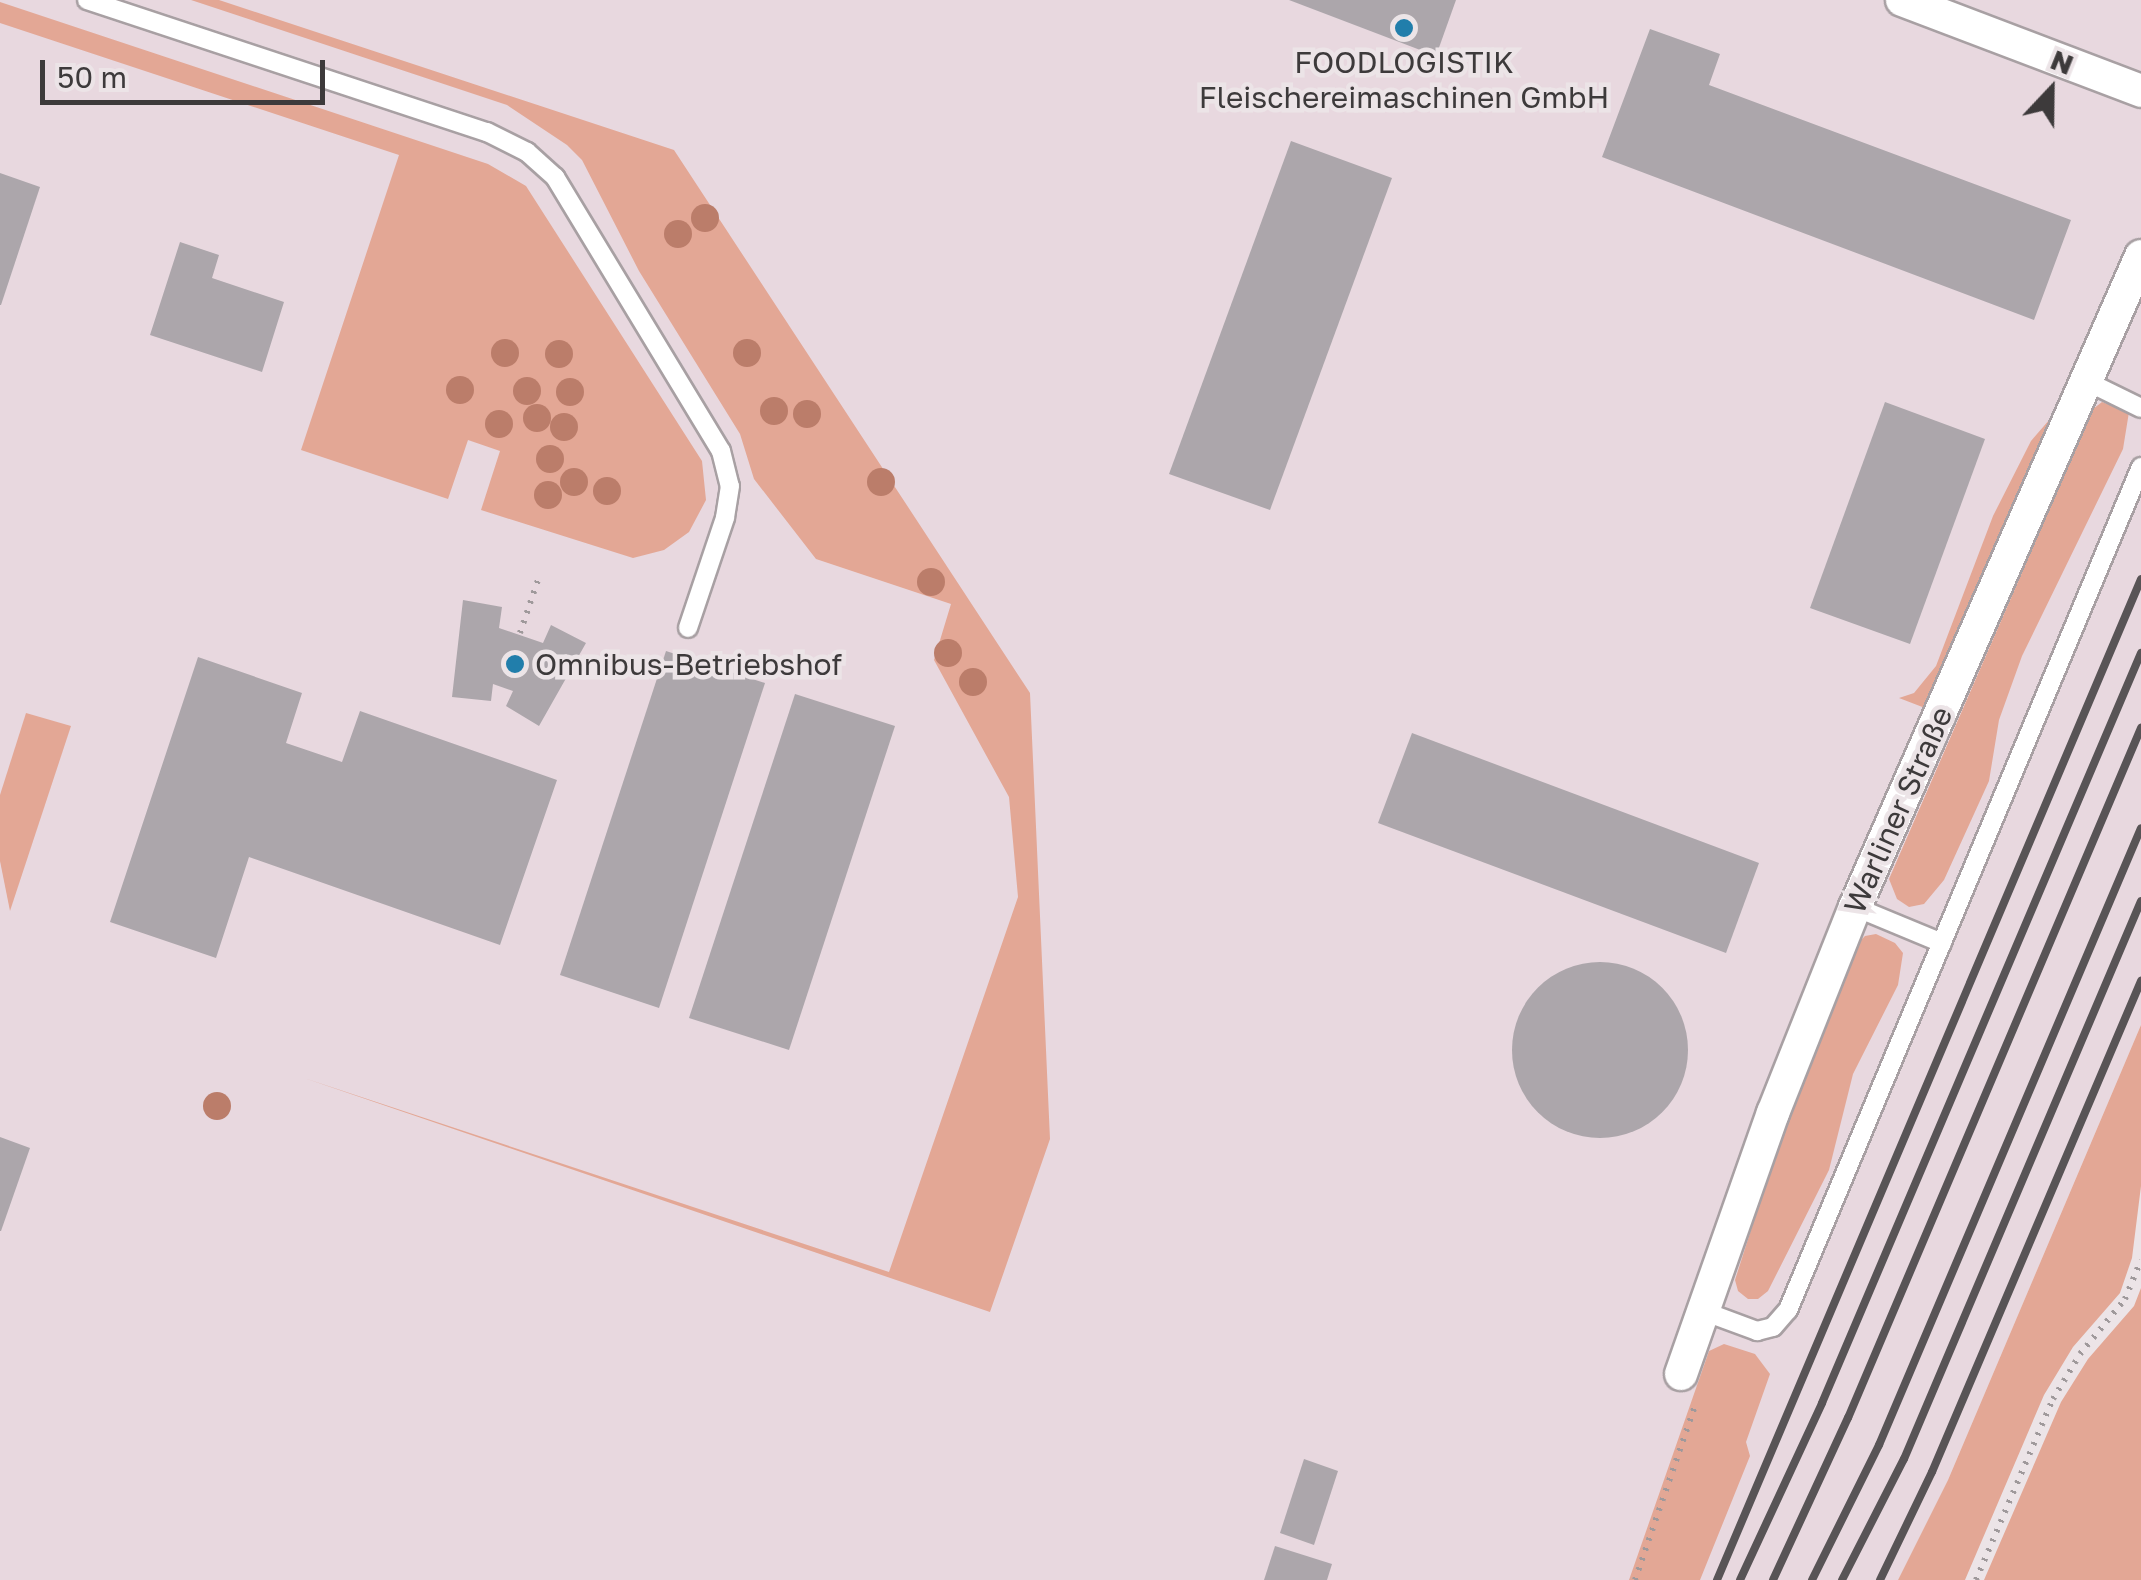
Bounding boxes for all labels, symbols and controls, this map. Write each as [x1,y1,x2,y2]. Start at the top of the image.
marker: FOODLOGISTIK Fleischereimaschinen GmbH [1393,17,1415,39]
scale bar [45,40,330,102]
north arrow [2001,40,2101,140]
text: N [2046,42,2078,81]
place label: FOODLOGISTIK Fleischereimaschinen GmbH [1199,44,1609,114]
text: 50 m [57,59,127,95]
place label: Omnibus-Betriebshof [535,646,842,682]
marker: Omnibus-Betriebshof [504,653,526,675]
street label: Warliner Straße [1836,701,1960,919]

